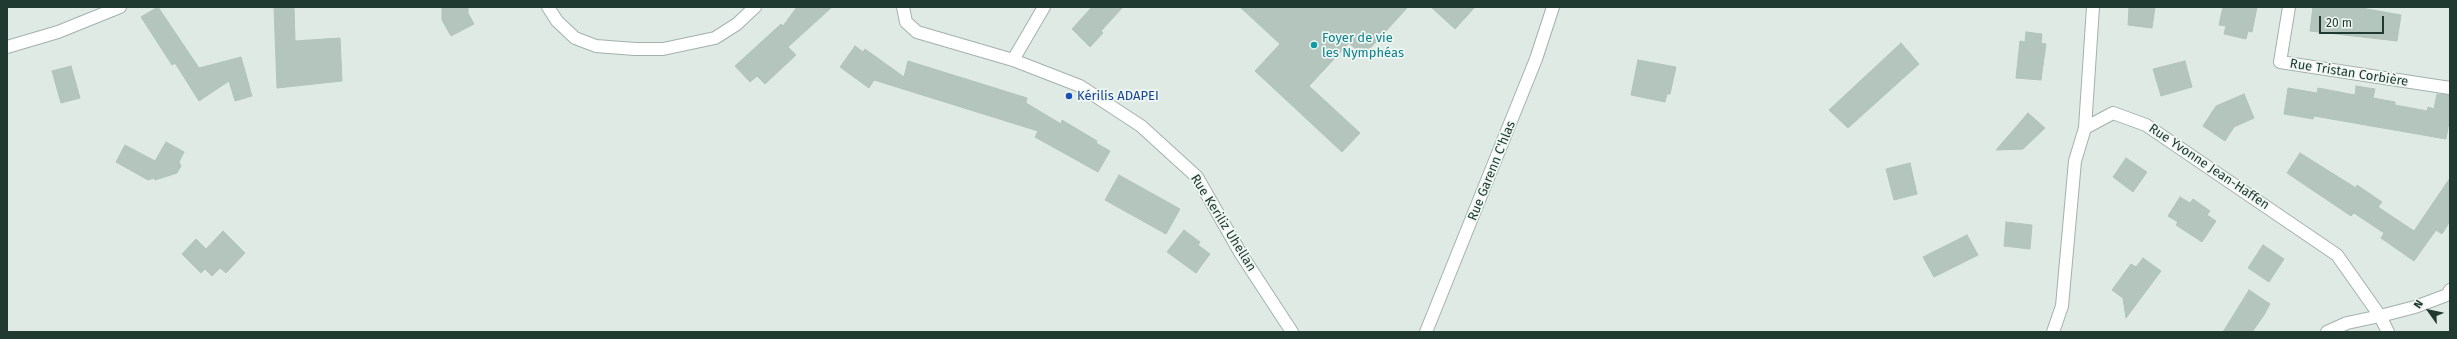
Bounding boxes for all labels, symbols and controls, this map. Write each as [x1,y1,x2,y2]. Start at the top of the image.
scale bar [2321,8,2386,34]
text: 20 m [2326,16,2352,30]
place label: Foyer de vie les Nymphéas [1322,30,1404,61]
marker: Foyer de vie les Nymphéas [1309,40,1319,50]
street label: Rue Tristan Corbière [2289,56,2409,90]
place label: Kérilis ADAPEI [1077,88,1159,104]
marker: Kérilis ADAPEI [1064,91,1074,101]
street label: Rue Garenn C'hlas [1465,119,1519,223]
street label: Rue Yvonne Jean-Haffen [2146,121,2272,213]
street label: Rue Keriliz Uhellan [1187,172,1259,274]
north arrow [2409,291,2449,331]
text: N [2411,298,2426,311]

